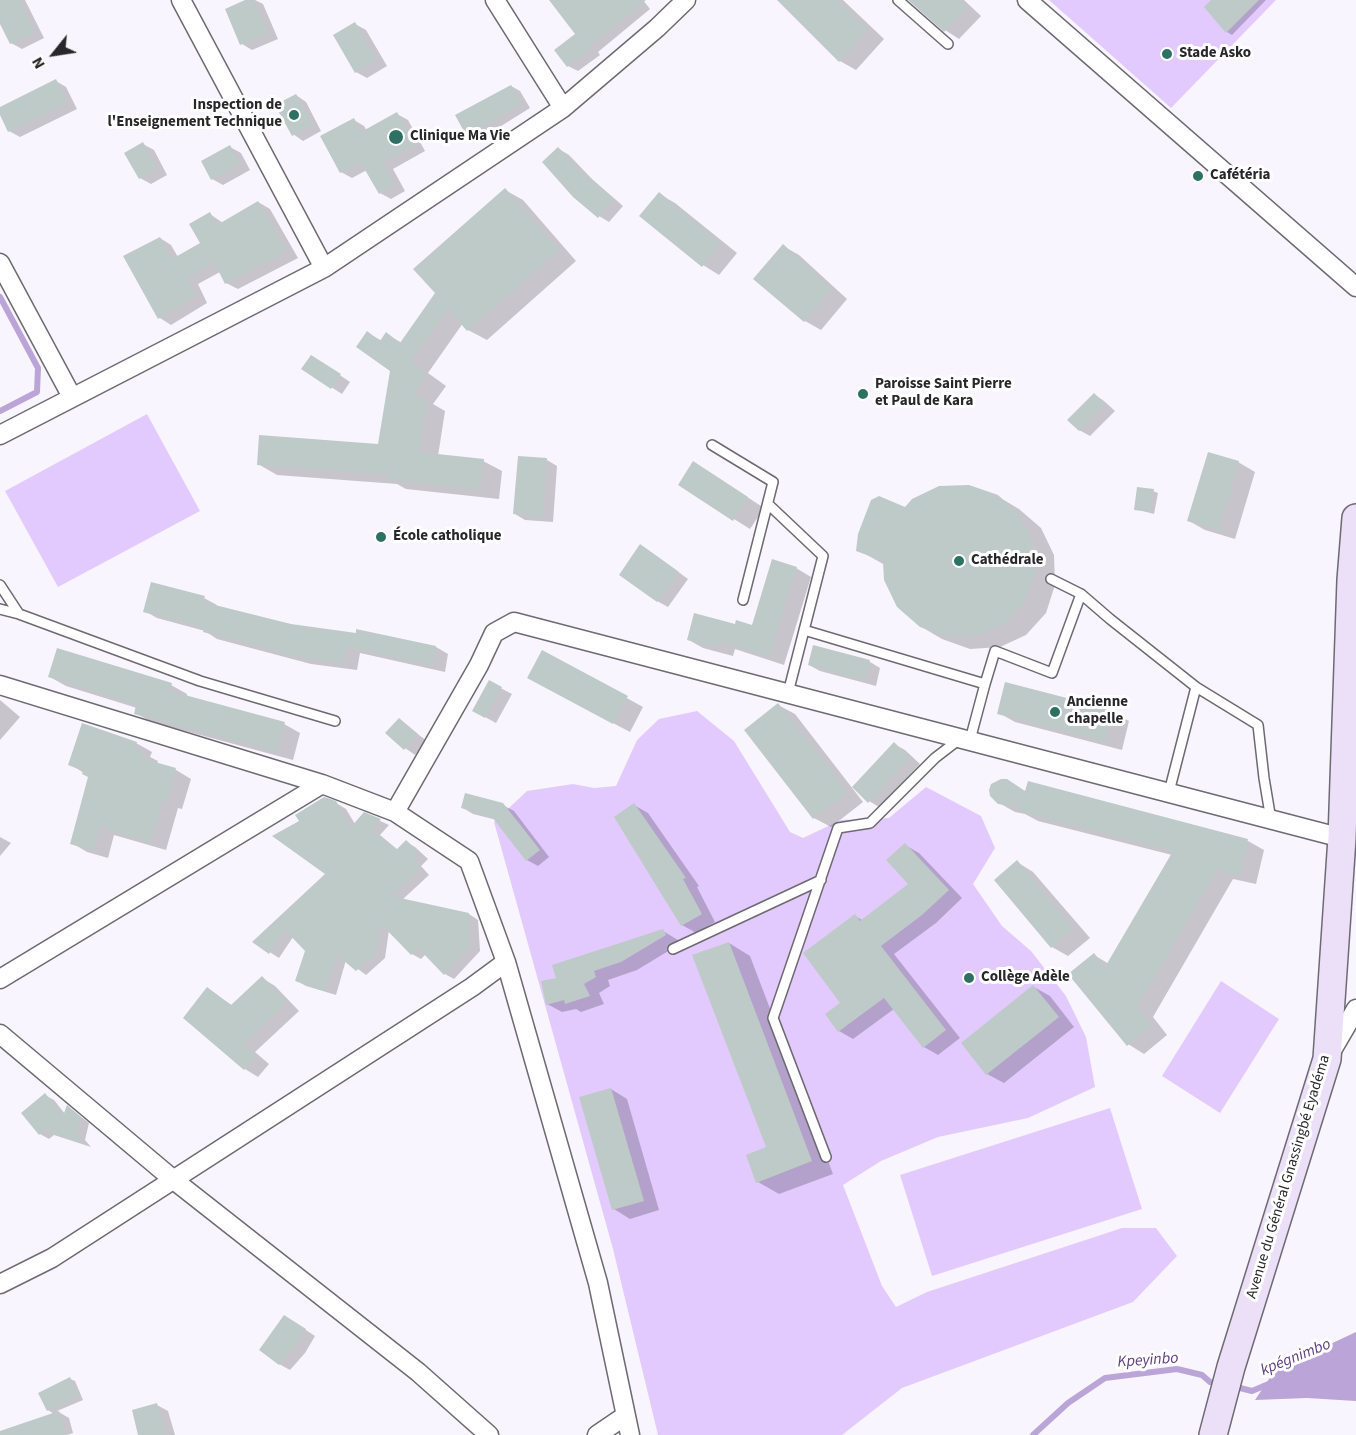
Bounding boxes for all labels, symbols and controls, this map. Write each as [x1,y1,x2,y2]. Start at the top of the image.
north arrow [24,24,84,84]
place label: Stade Asko [1179,45,1251,63]
marker: Stade Asko [1160,47,1174,61]
text: N [26,53,51,73]
place label: Inspection de l'Enseignement Technique [107,97,282,132]
marker: Inspection de l'Enseignement Technique [287,108,301,122]
marker: Clinique Ma Vie [387,128,405,146]
place label: Clinique Ma Vie [410,128,510,146]
place label: Cafétéria [1210,167,1270,185]
marker: Cafétéria [1191,169,1205,183]
place label: Paroisse Saint Pierre et Paul de Kara [875,376,1012,411]
marker: Paroisse Saint Pierre et Paul de Kara [856,387,870,401]
place label: École catholique [393,528,502,546]
marker: École catholique [374,530,388,544]
place label: Cathédrale [971,552,1044,570]
marker: Cathédrale [952,554,966,568]
place label: Ancienne chapelle [1067,694,1128,729]
marker: Ancienne chapelle [1048,705,1062,719]
place label: Collège Adèle [981,969,1070,987]
marker: Collège Adèle [962,971,976,985]
street label: Avenue du Général Gnassingbé Eyadéma [1243,1053,1335,1301]
water label: kpégnimbo [1258,1335,1334,1381]
water label: Kpeyinbo [1117,1349,1179,1373]

